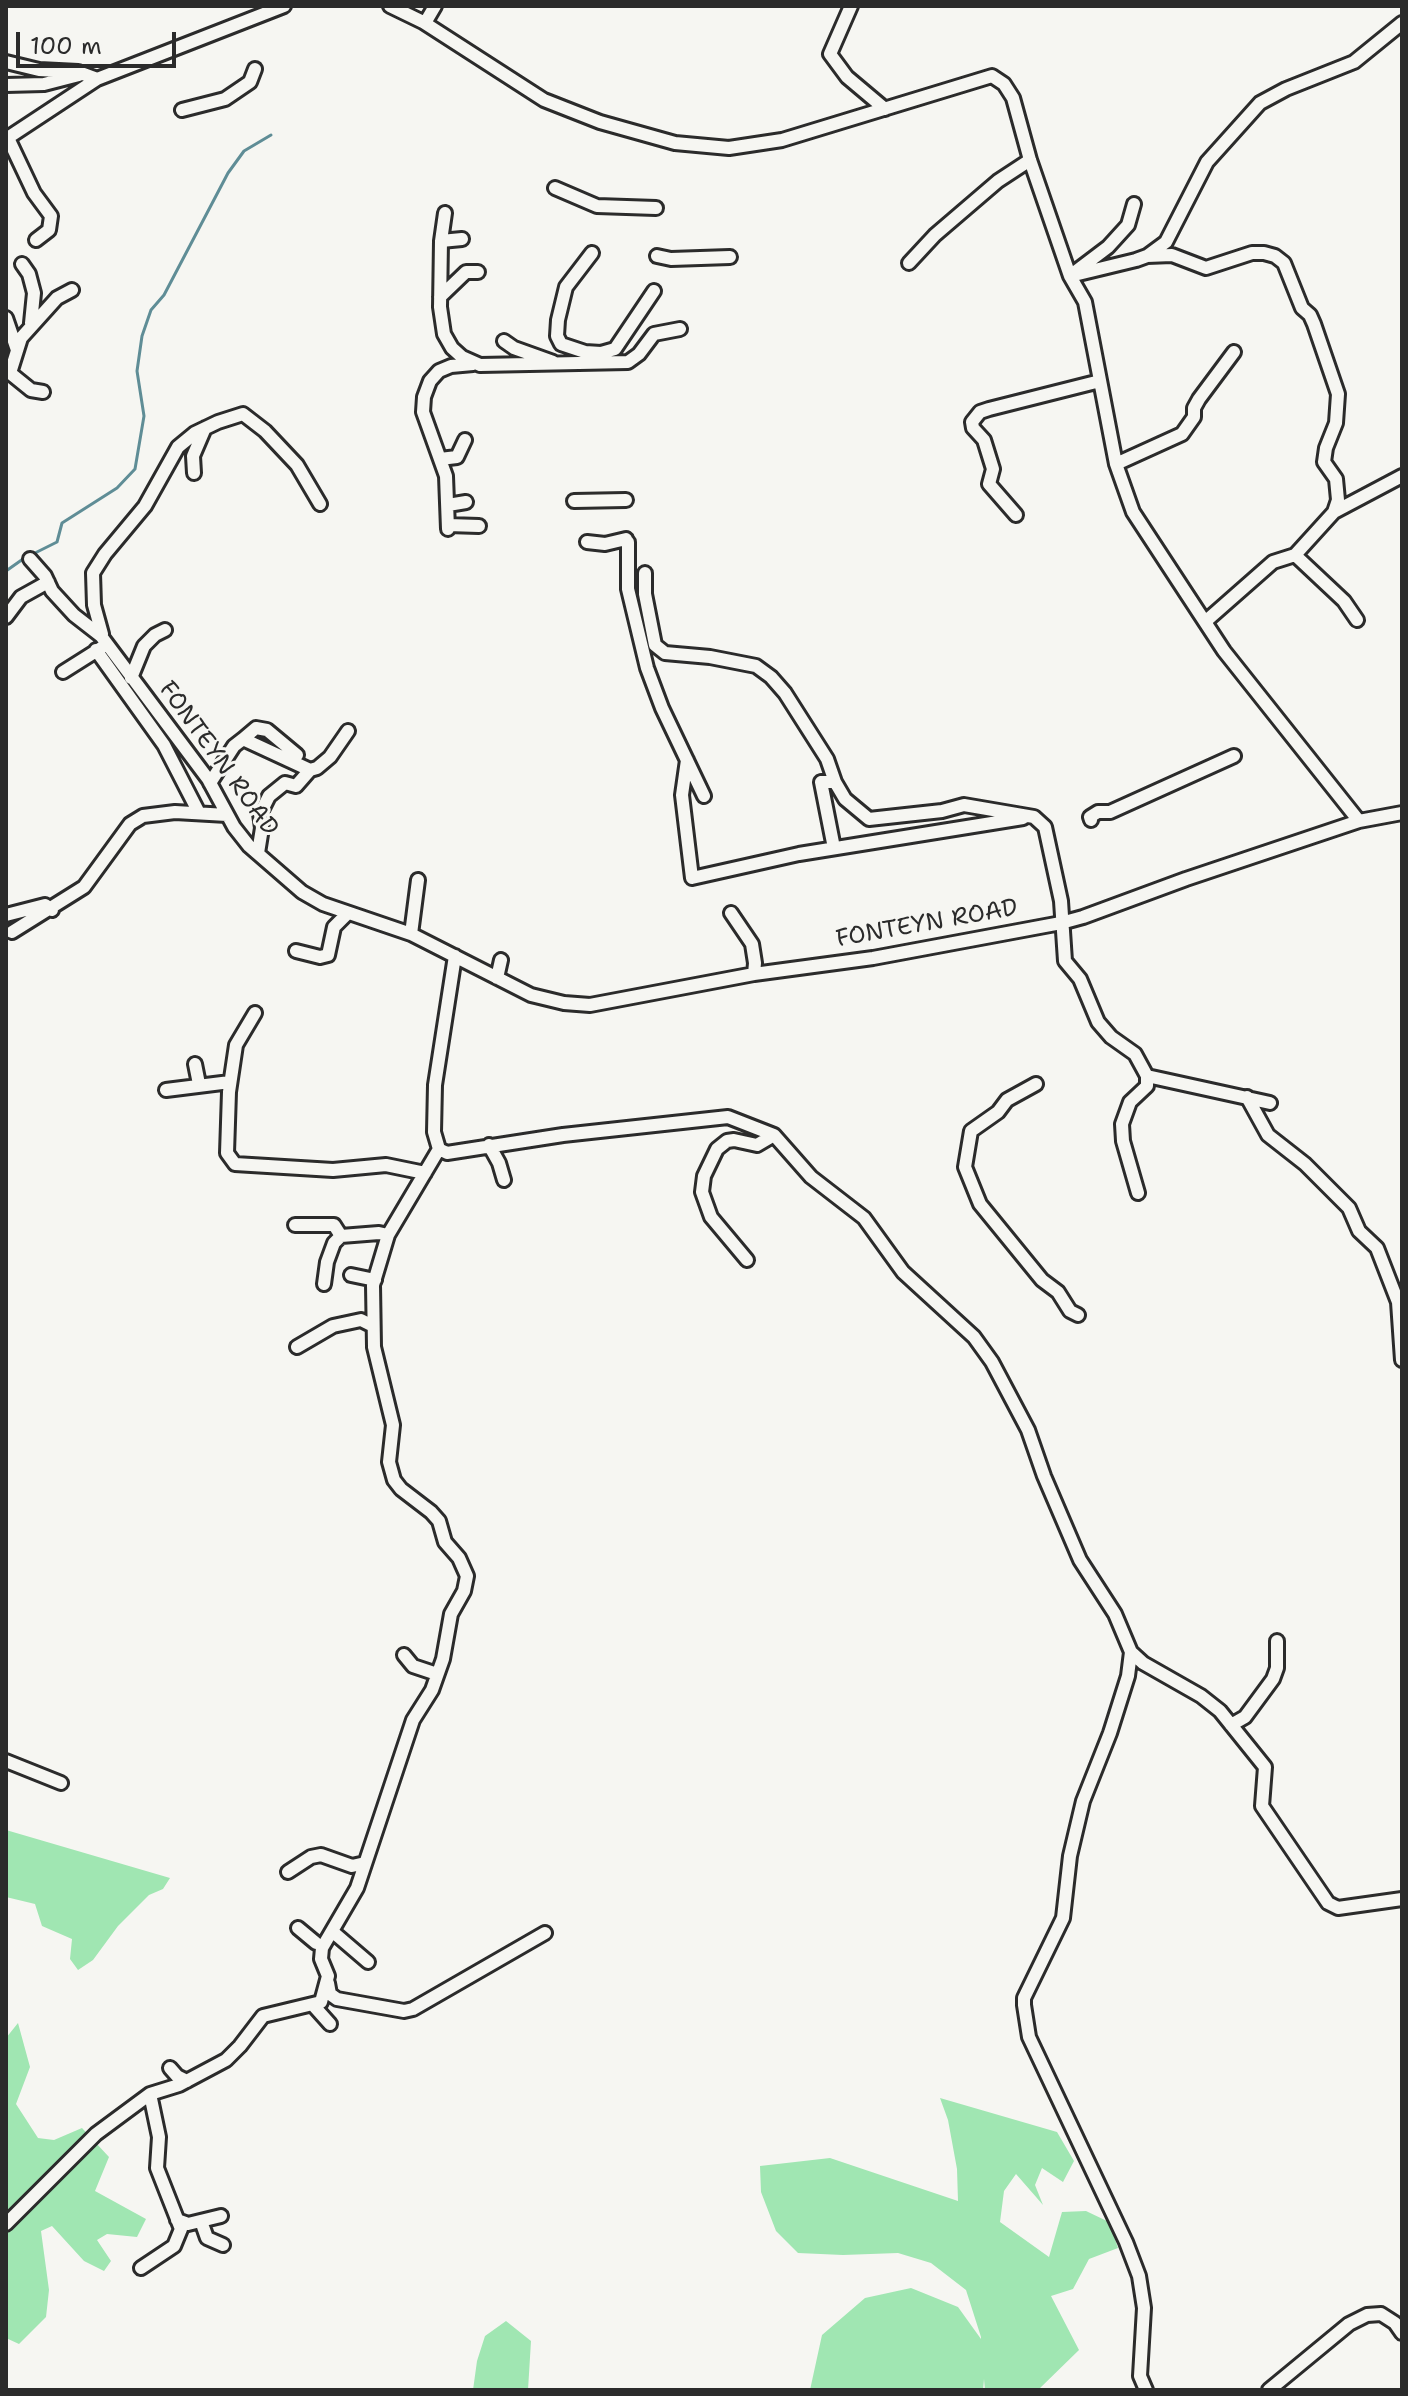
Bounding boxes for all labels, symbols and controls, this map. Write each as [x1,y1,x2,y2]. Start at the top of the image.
scale bar [20,16,180,66]
text: 100 m [30,30,102,62]
street label: FONTEYN ROAD [152,676,284,842]
street label: FONTEYN ROAD [834,894,1020,954]

